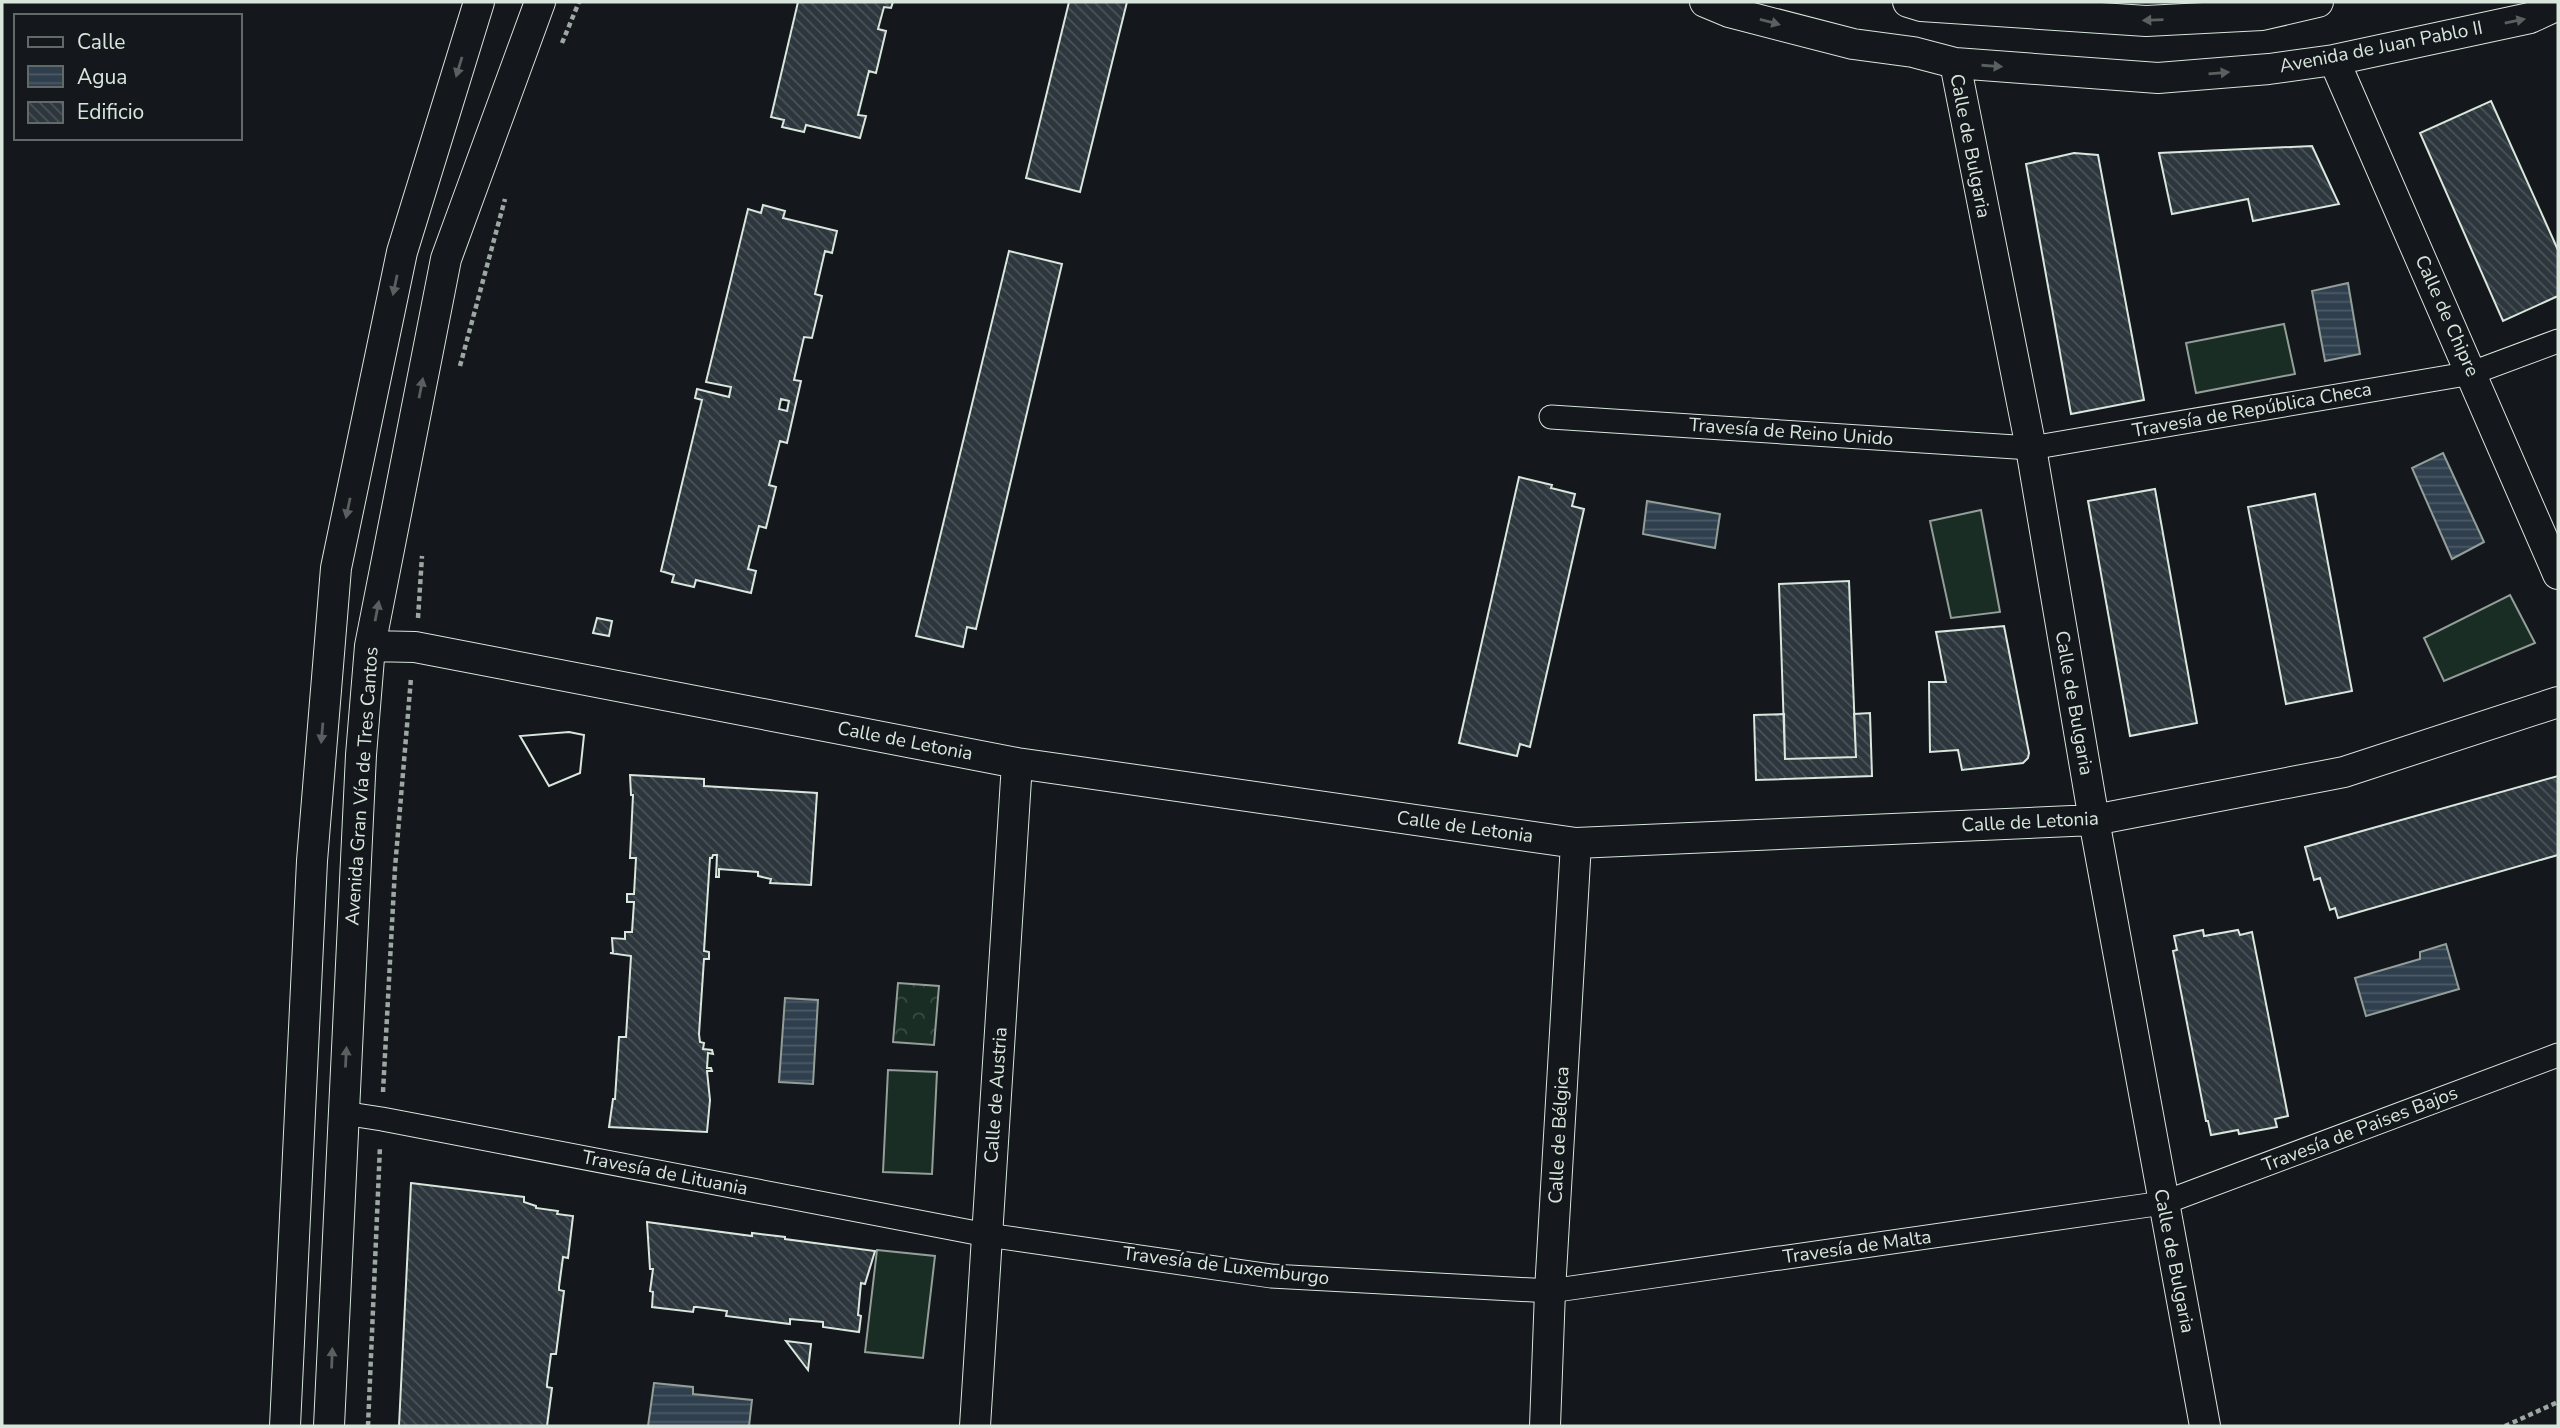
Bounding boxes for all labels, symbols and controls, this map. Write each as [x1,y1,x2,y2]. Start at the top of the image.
legend [14,14,242,140]
one-way arrow [2142,15,2164,26]
street label: Avenida de Juan Pablo II [2277,15,2485,79]
one-way arrow [2504,15,2526,26]
one-way arrow [1759,17,1781,28]
text: Calle [77,28,125,56]
one-way arrow [454,57,464,78]
one-way arrow [1981,61,2003,72]
text: Agua [77,63,127,91]
one-way arrow [2208,67,2230,78]
street label: Calle de Bulgaria [1943,72,1997,220]
text: Edificio [77,98,144,126]
street label: Calle de Chipre [2409,251,2485,381]
one-way arrow [390,274,401,296]
street label: Travesía de República Checa [2130,376,2374,444]
one-way arrow [416,377,427,399]
street label: Travesía de Reino Unido [1688,412,1894,452]
one-way arrow [343,497,354,519]
one-way arrow [372,600,383,622]
street label: Calle de Bulgaria [2048,629,2100,777]
street label: Avenida Gran Vía de Tres Cantos [339,646,385,926]
street label: Calle de Letonia [835,715,975,767]
one-way arrow [316,723,327,745]
street label: Calle de Letonia [1395,805,1535,849]
street label: Calle de Letonia [1961,805,2099,839]
street label: Calle de Austria [978,1026,1014,1164]
one-way arrow [340,1046,351,1068]
street label: Calle de Bélgica [1542,1066,1576,1204]
street label: Travesía de Paises Bajos [2259,1080,2461,1178]
street label: Travesía de Lituania [580,1144,750,1202]
street label: Calle de Bulgaria [2147,1187,2201,1335]
street label: Travesía de Malta [1781,1224,1933,1270]
street label: Travesía de Luxemburgo [1121,1240,1331,1292]
one-way arrow [327,1347,338,1369]

